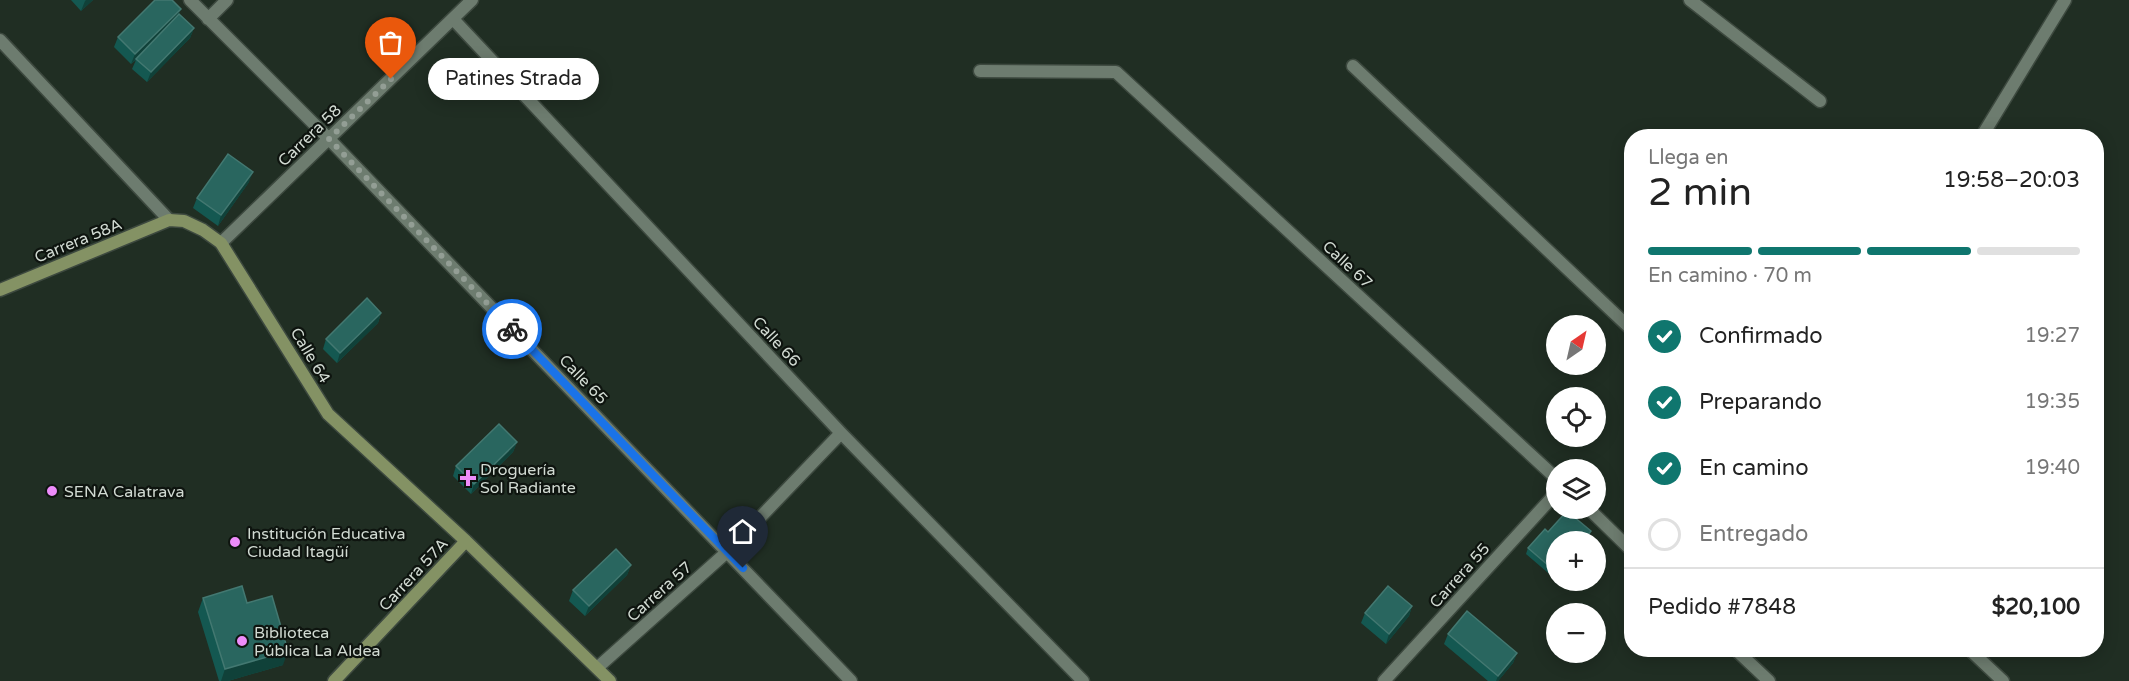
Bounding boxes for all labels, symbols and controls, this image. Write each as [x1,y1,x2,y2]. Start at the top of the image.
pin [365,17,416,79]
icon: bag [374,26,407,59]
callout: Patines Strada [427,58,598,100]
text: Patines Strada [445,67,582,91]
street label: Carrera 58 [274,101,346,171]
text: Llega en [1648,146,1728,170]
text: 19:58–20:03 [1943,167,2080,193]
text: 2 min [1648,169,1752,216]
street label: Carrera 58A [32,214,125,268]
street label: Calle 67 [1318,236,1377,293]
text: En camino · 70 m [1648,264,1812,288]
courier [482,299,542,359]
street label: Calle 66 [748,312,805,371]
icon: bike [496,313,529,346]
north arrow [1546,315,1606,375]
map controls [1546,315,1606,663]
icon: check [1648,320,1681,353]
text: Confirmado [1699,323,1823,349]
street label: Calle 64 [286,324,335,387]
text: 19:27 [2025,324,2080,348]
street label: Calle 65 [555,351,612,409]
icon: check [1648,386,1681,419]
button: locate [1546,387,1606,447]
text: Preparando [1699,389,1822,415]
text: 19:35 [2025,390,2080,414]
icon: check [1648,452,1681,485]
text: En camino [1699,455,1809,481]
text: 19:40 [2025,456,2080,480]
button: layers [1546,459,1606,519]
place label: Droguería Sol Radiante [480,460,576,498]
marker: Droguería Sol Radiante [461,471,475,485]
place label: SENA Calatrava [64,482,184,502]
marker: SENA Calatrava [45,484,59,498]
pin [717,506,768,568]
icon: home [726,515,759,548]
text: Entregado [1699,521,1808,547]
place label: Institución Educativa Ciudad Itagüí [247,524,405,562]
button: + [1546,531,1606,591]
street label: Carrera 57A [375,534,453,615]
marker: Institución Educativa Ciudad Itagüí [228,535,242,549]
street label: Carrera 55 [1425,539,1494,612]
street label: Carrera 57 [623,557,696,626]
text: Pedido #7848 [1648,594,1796,620]
text: $20,100 [1992,594,2080,620]
button: − [1546,603,1606,663]
place label: Biblioteca Pública La Aldea [254,623,380,661]
marker: Biblioteca Pública La Aldea [235,634,249,648]

